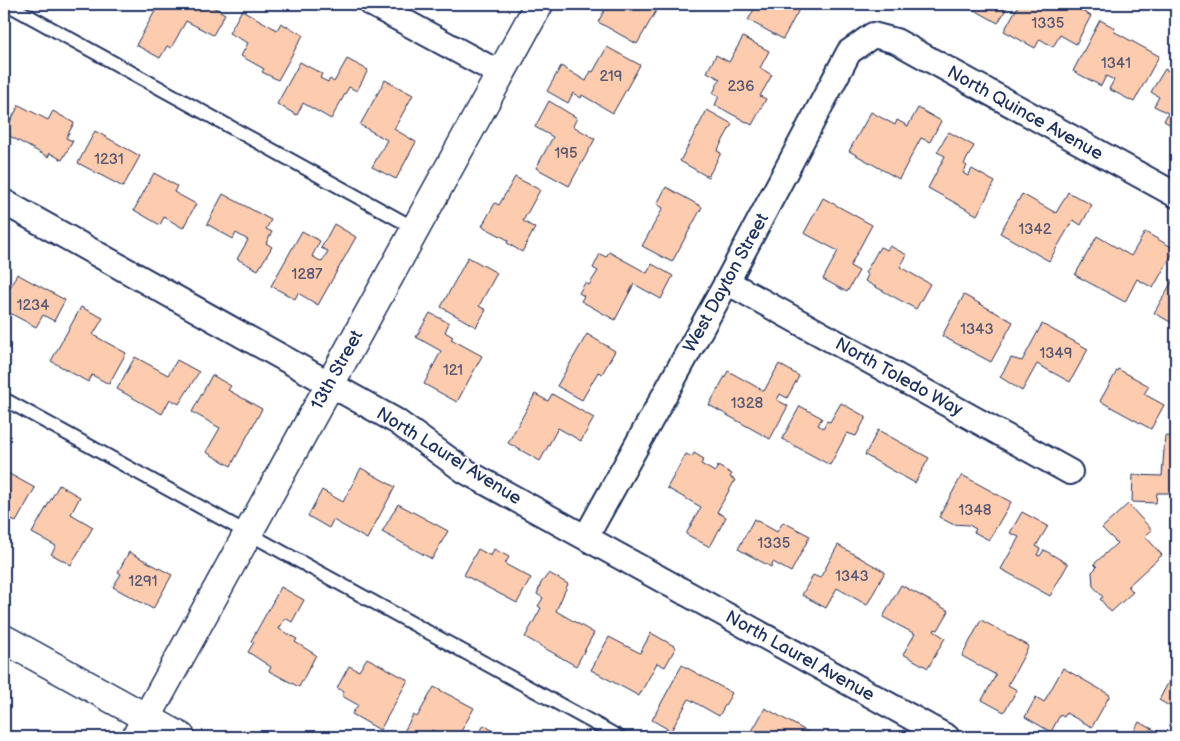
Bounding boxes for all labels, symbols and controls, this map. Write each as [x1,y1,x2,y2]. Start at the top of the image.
house number: 1335 [1032,14,1064,33]
house number: 1341 [1101,54,1131,73]
street label: North Quince Avenue [944,61,1107,165]
house number: 219 [599,67,623,86]
house number: 236 [728,77,754,96]
house number: 195 [554,144,578,163]
house number: 1231 [94,150,124,169]
street label: West Dayton Street [679,209,773,356]
house number: 1342 [1018,220,1052,239]
house number: 1287 [292,265,323,284]
house number: 1234 [17,296,49,315]
house number: 1343 [960,320,994,339]
street label: 13th Street [307,326,368,413]
street label: North Toledo Way [832,333,967,421]
house number: 1349 [1040,344,1072,363]
house number: 121 [443,361,463,380]
house number: 1328 [731,394,764,413]
street label: North Laurel Avenue [373,403,526,509]
house number: 1348 [959,501,992,520]
house number: 1335 [758,534,790,553]
house number: 1343 [835,567,869,586]
house number: 1291 [128,572,158,591]
street label: North Laurel Avenue [722,606,878,706]

